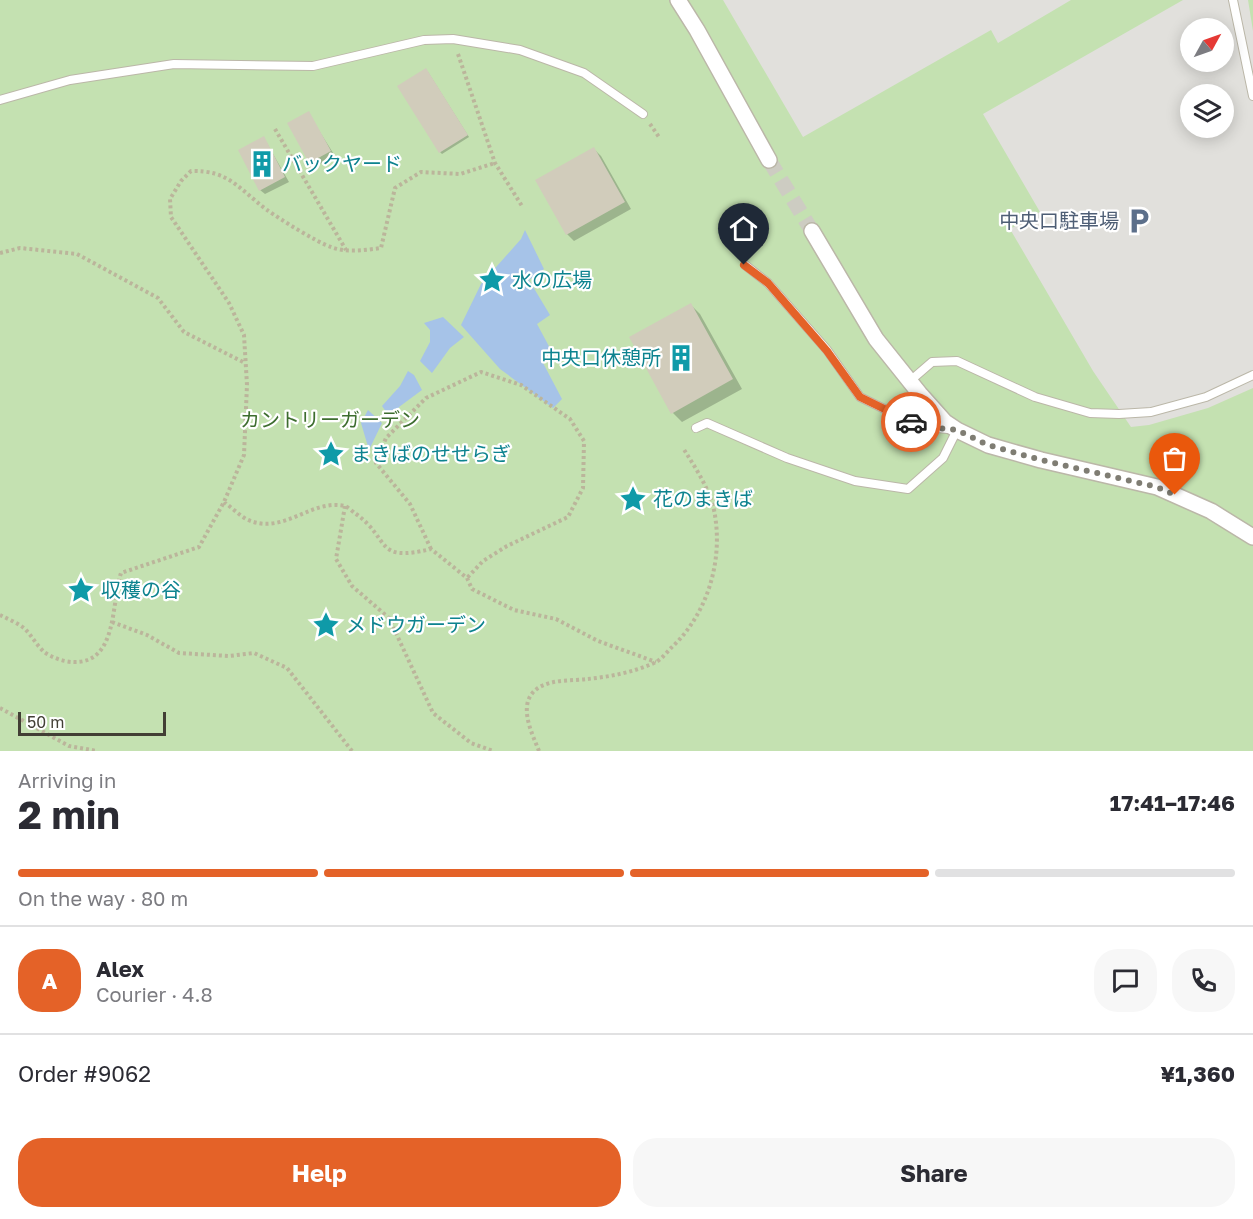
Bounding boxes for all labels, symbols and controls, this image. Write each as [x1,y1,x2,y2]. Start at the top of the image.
north arrow [1180,18,1234,72]
map controls [1180,18,1234,138]
button: layers [1180,84,1234,138]
building icon: バックヤード [247,149,277,179]
place label: バックヤード [282,151,402,175]
pin [718,203,769,265]
parking icon: 中央口駐車場 [1124,206,1154,236]
place label: 中央口駐車場 [999,208,1119,232]
icon: home [727,212,760,245]
place icon: 水の広場 [477,265,507,295]
place label: 水の広場 [512,267,592,291]
building icon: 中央口休憩所 [666,343,696,373]
place label: 中央口休憩所 [541,345,661,369]
courier [881,392,941,452]
icon: car [895,406,928,439]
park label: カントリーガーデン [240,407,420,431]
pin [1149,433,1200,495]
place icon: まきばのせせらぎ [316,439,346,469]
place label: まきばのせせらぎ [351,441,511,465]
icon: bag [1158,442,1191,475]
place icon: 花のまきば [618,484,648,514]
place label: 花のまきば [653,486,753,510]
place icon: 収穫の谷 [66,575,96,605]
place label: 収穫の谷 [101,577,181,601]
place icon: メドウガーデン [311,610,341,640]
place label: メドウガーデン [346,612,486,636]
scale bar [18,709,166,736]
text: 50 m [27,712,64,732]
text: Arriving in [18,768,116,792]
text: 17:41–17:46 [1110,789,1235,816]
text: 2 min [18,791,120,838]
text: On the way · 80 m [18,886,188,910]
button: chat [1094,949,1157,1012]
button: phone [1172,949,1235,1012]
text: Alex [96,955,144,982]
text: A [42,967,57,994]
text: Courier · 4.8 [96,982,213,1006]
text: Order #9062 [18,1060,151,1087]
text: ¥1,360 [1160,1060,1235,1087]
button: Help [18,1138,621,1207]
button: Share [633,1138,1235,1207]

